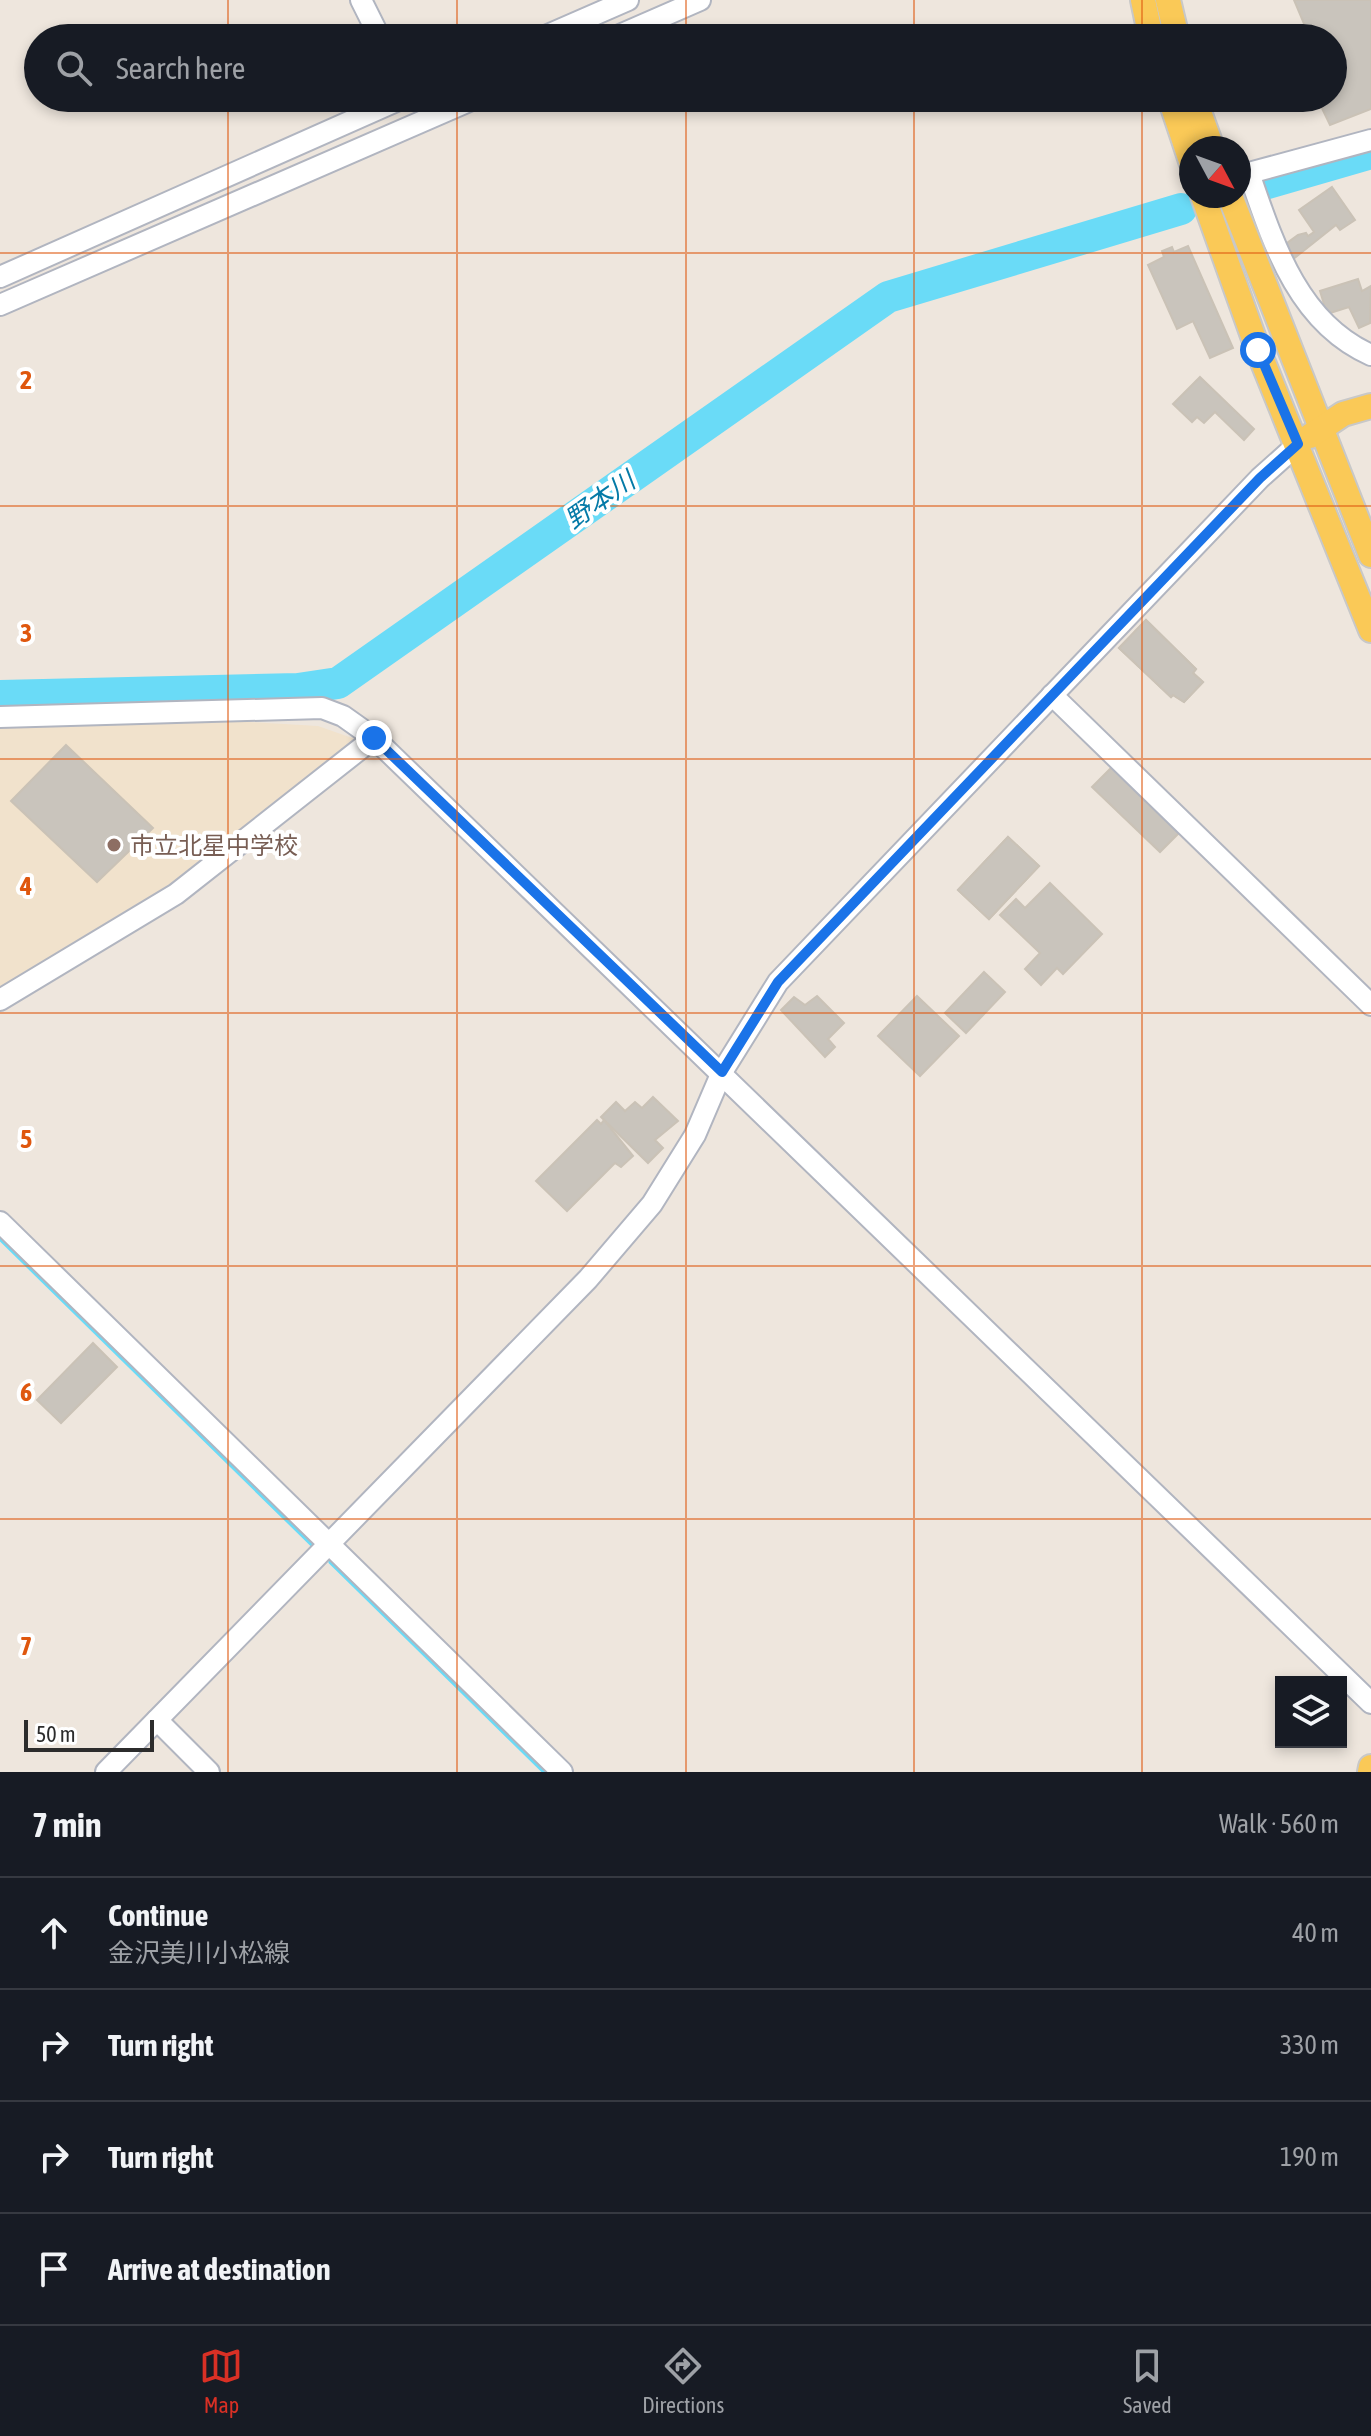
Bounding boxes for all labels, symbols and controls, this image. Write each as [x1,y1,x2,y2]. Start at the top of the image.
search box [24,24,1347,112]
icon: search [52,46,96,90]
text: Search here [116,51,245,85]
north arrow [1179,136,1251,208]
route start [1240,332,1276,368]
text: 2 [20,365,32,395]
water label: 野本川 [559,464,643,535]
text: 3 [20,618,32,648]
route end [356,720,392,756]
place label: 市立北星中学校 [130,832,298,859]
marker: 市立北星中学校 [105,836,123,854]
text: 4 [19,871,32,901]
text: 5 [20,1124,32,1154]
text: 6 [20,1377,32,1407]
text: 7 [20,1631,32,1661]
map controls [1275,1676,1347,1748]
button: layers [1275,1676,1347,1748]
scale bar [24,1716,154,1752]
text: 50 m [36,1721,76,1747]
text: 7 min [32,1805,101,1844]
text: Walk · 560 m [1219,1809,1339,1839]
text: Continue [108,1898,208,1932]
icon: ahead [32,1911,76,1955]
text: 40 m [1292,1918,1339,1948]
text: 金沢美川小松線 [108,1938,290,1968]
icon: right [32,2023,76,2067]
text: Turn right [108,2028,214,2062]
text: 330 m [1280,2030,1339,2060]
icon: right [32,2135,76,2179]
text: Turn right [108,2140,214,2174]
text: 190 m [1280,2142,1339,2172]
icon: arrive [32,2247,76,2291]
text: Arrive at destination [108,2252,330,2286]
tab: Map [199,2344,243,2418]
tab: Directions [642,2344,724,2418]
tab: Saved [1123,2344,1172,2418]

